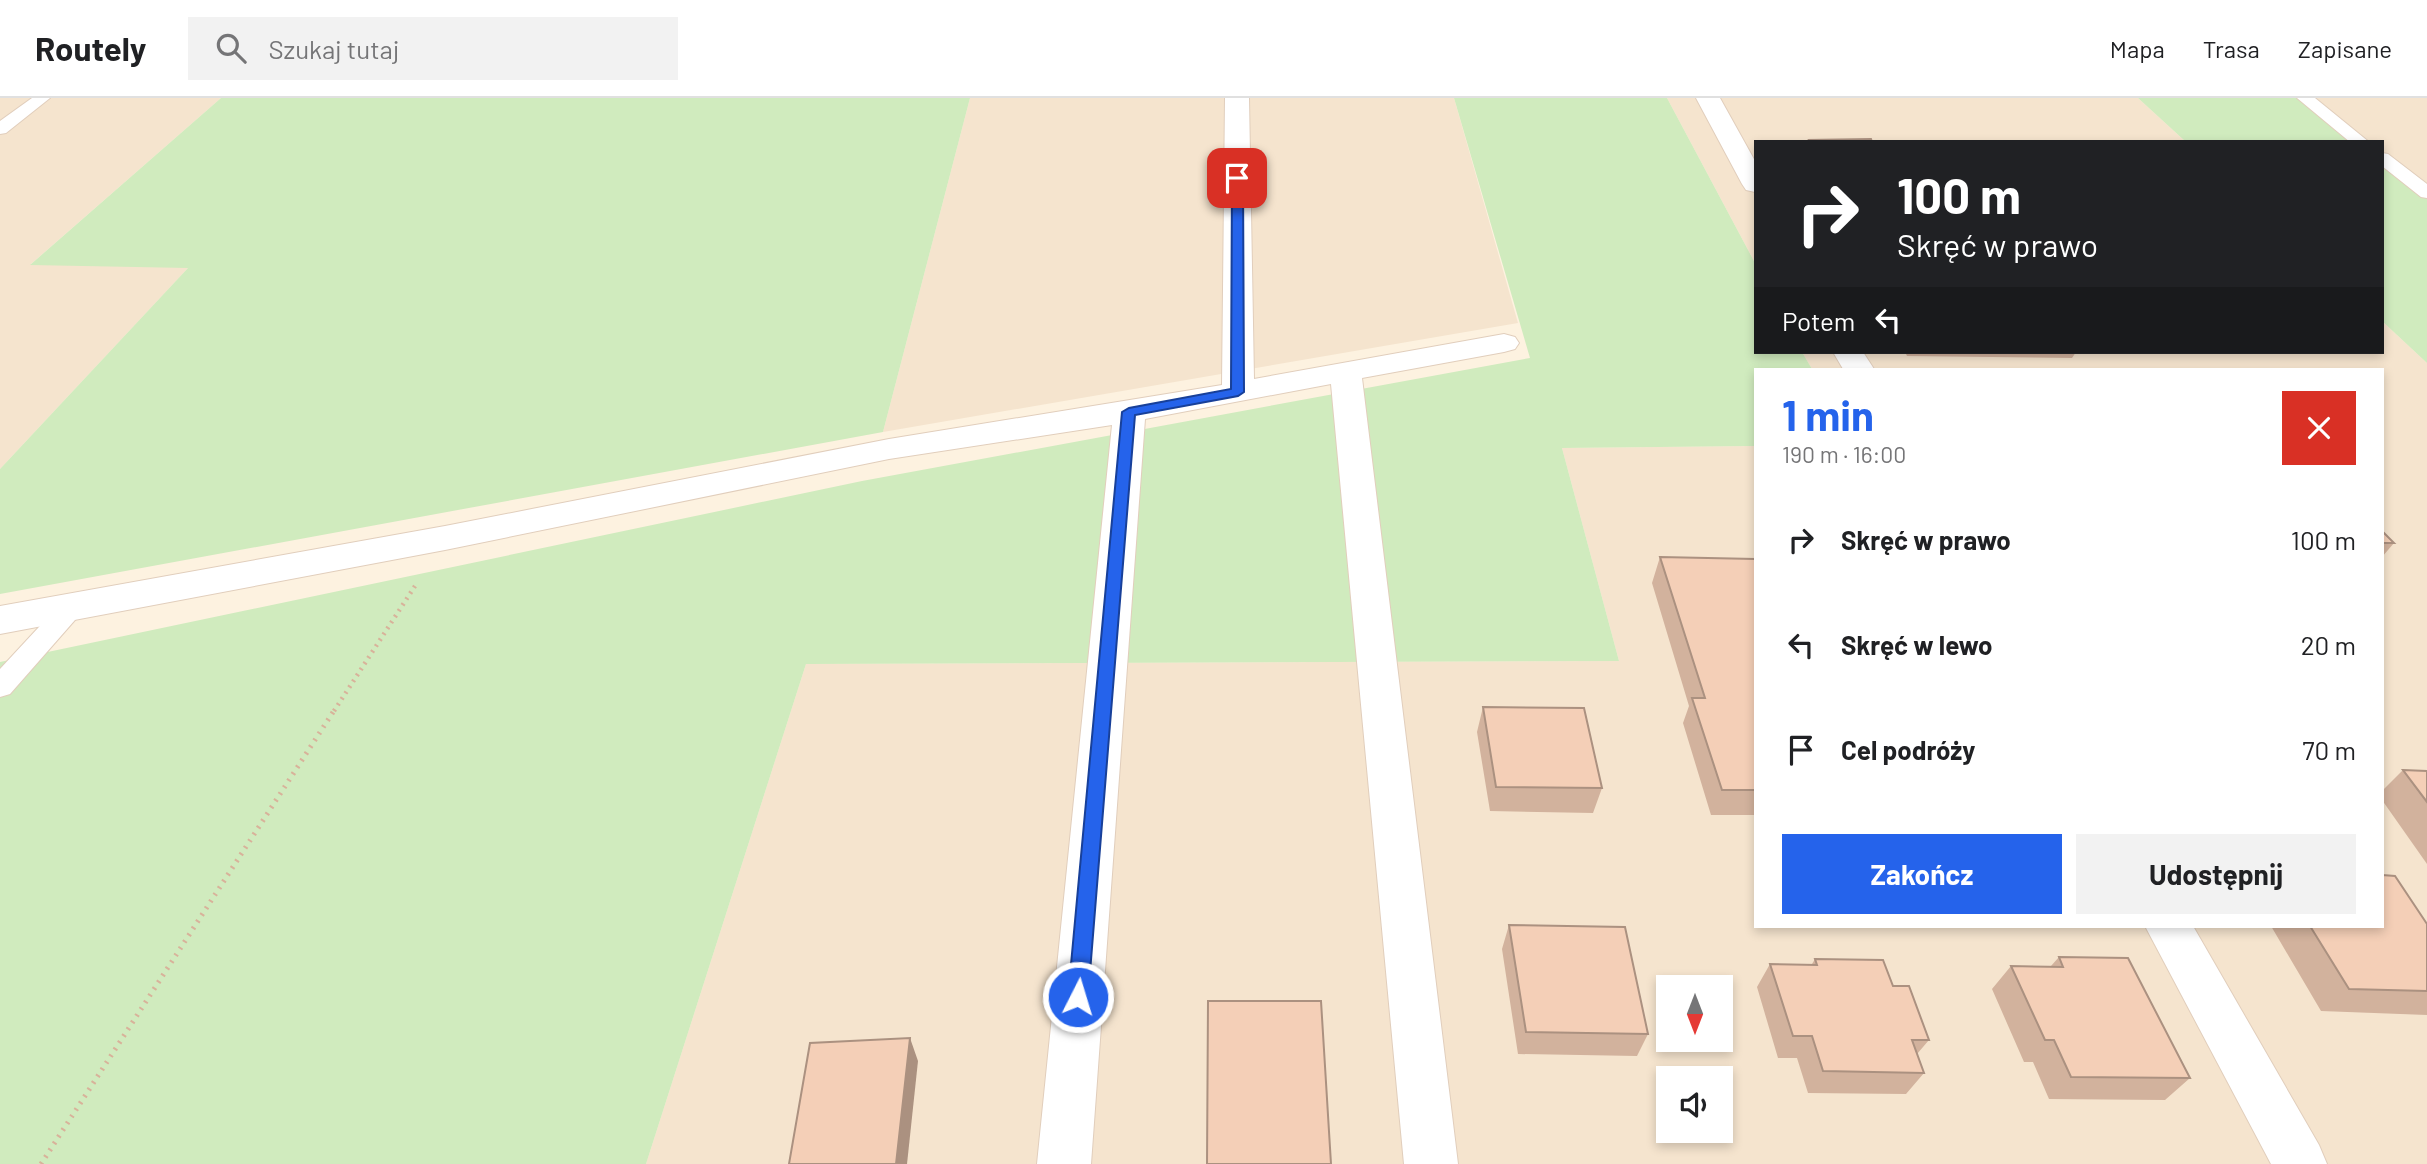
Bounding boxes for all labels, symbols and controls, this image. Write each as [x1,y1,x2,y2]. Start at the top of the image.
search box [188,17,678,80]
text: Routely [35,28,146,68]
icon: search [212,29,250,67]
text: Szukaj tutaj [268,33,399,64]
text: Mapa [2110,34,2165,63]
text: Trasa [2203,34,2260,63]
text: Zapisane [2298,34,2392,63]
pin [1207,148,1267,208]
icon: arrive [1218,159,1256,197]
text: 100 m [1897,165,2021,224]
icon: right [1782,168,1873,259]
text: Skręć w prawo [1897,225,2098,263]
icon: left [1869,301,1907,339]
text: Potem [1782,305,1855,336]
text: 1 min [1782,389,1874,439]
button: close [2282,391,2356,465]
text: 190 m · 16:00 [1782,440,1906,468]
icon: right [1782,521,1820,559]
text: Skręć w prawo [1841,524,2011,555]
text: 100 m [2291,524,2356,555]
icon: left [1782,626,1820,664]
text: Skręć w lewo [1841,629,1993,660]
text: 20 m [2301,629,2356,660]
icon: arrive [1782,731,1820,769]
text: Cel podróży [1841,734,1975,765]
text: 70 m [2302,734,2356,765]
button: Zakończ [1782,834,2062,914]
button: Udostępnij [2076,834,2356,914]
position arrow [1041,960,1115,1034]
north arrow [1656,975,1732,1052]
map controls [1656,975,1733,1143]
button: sound [1656,1066,1733,1143]

